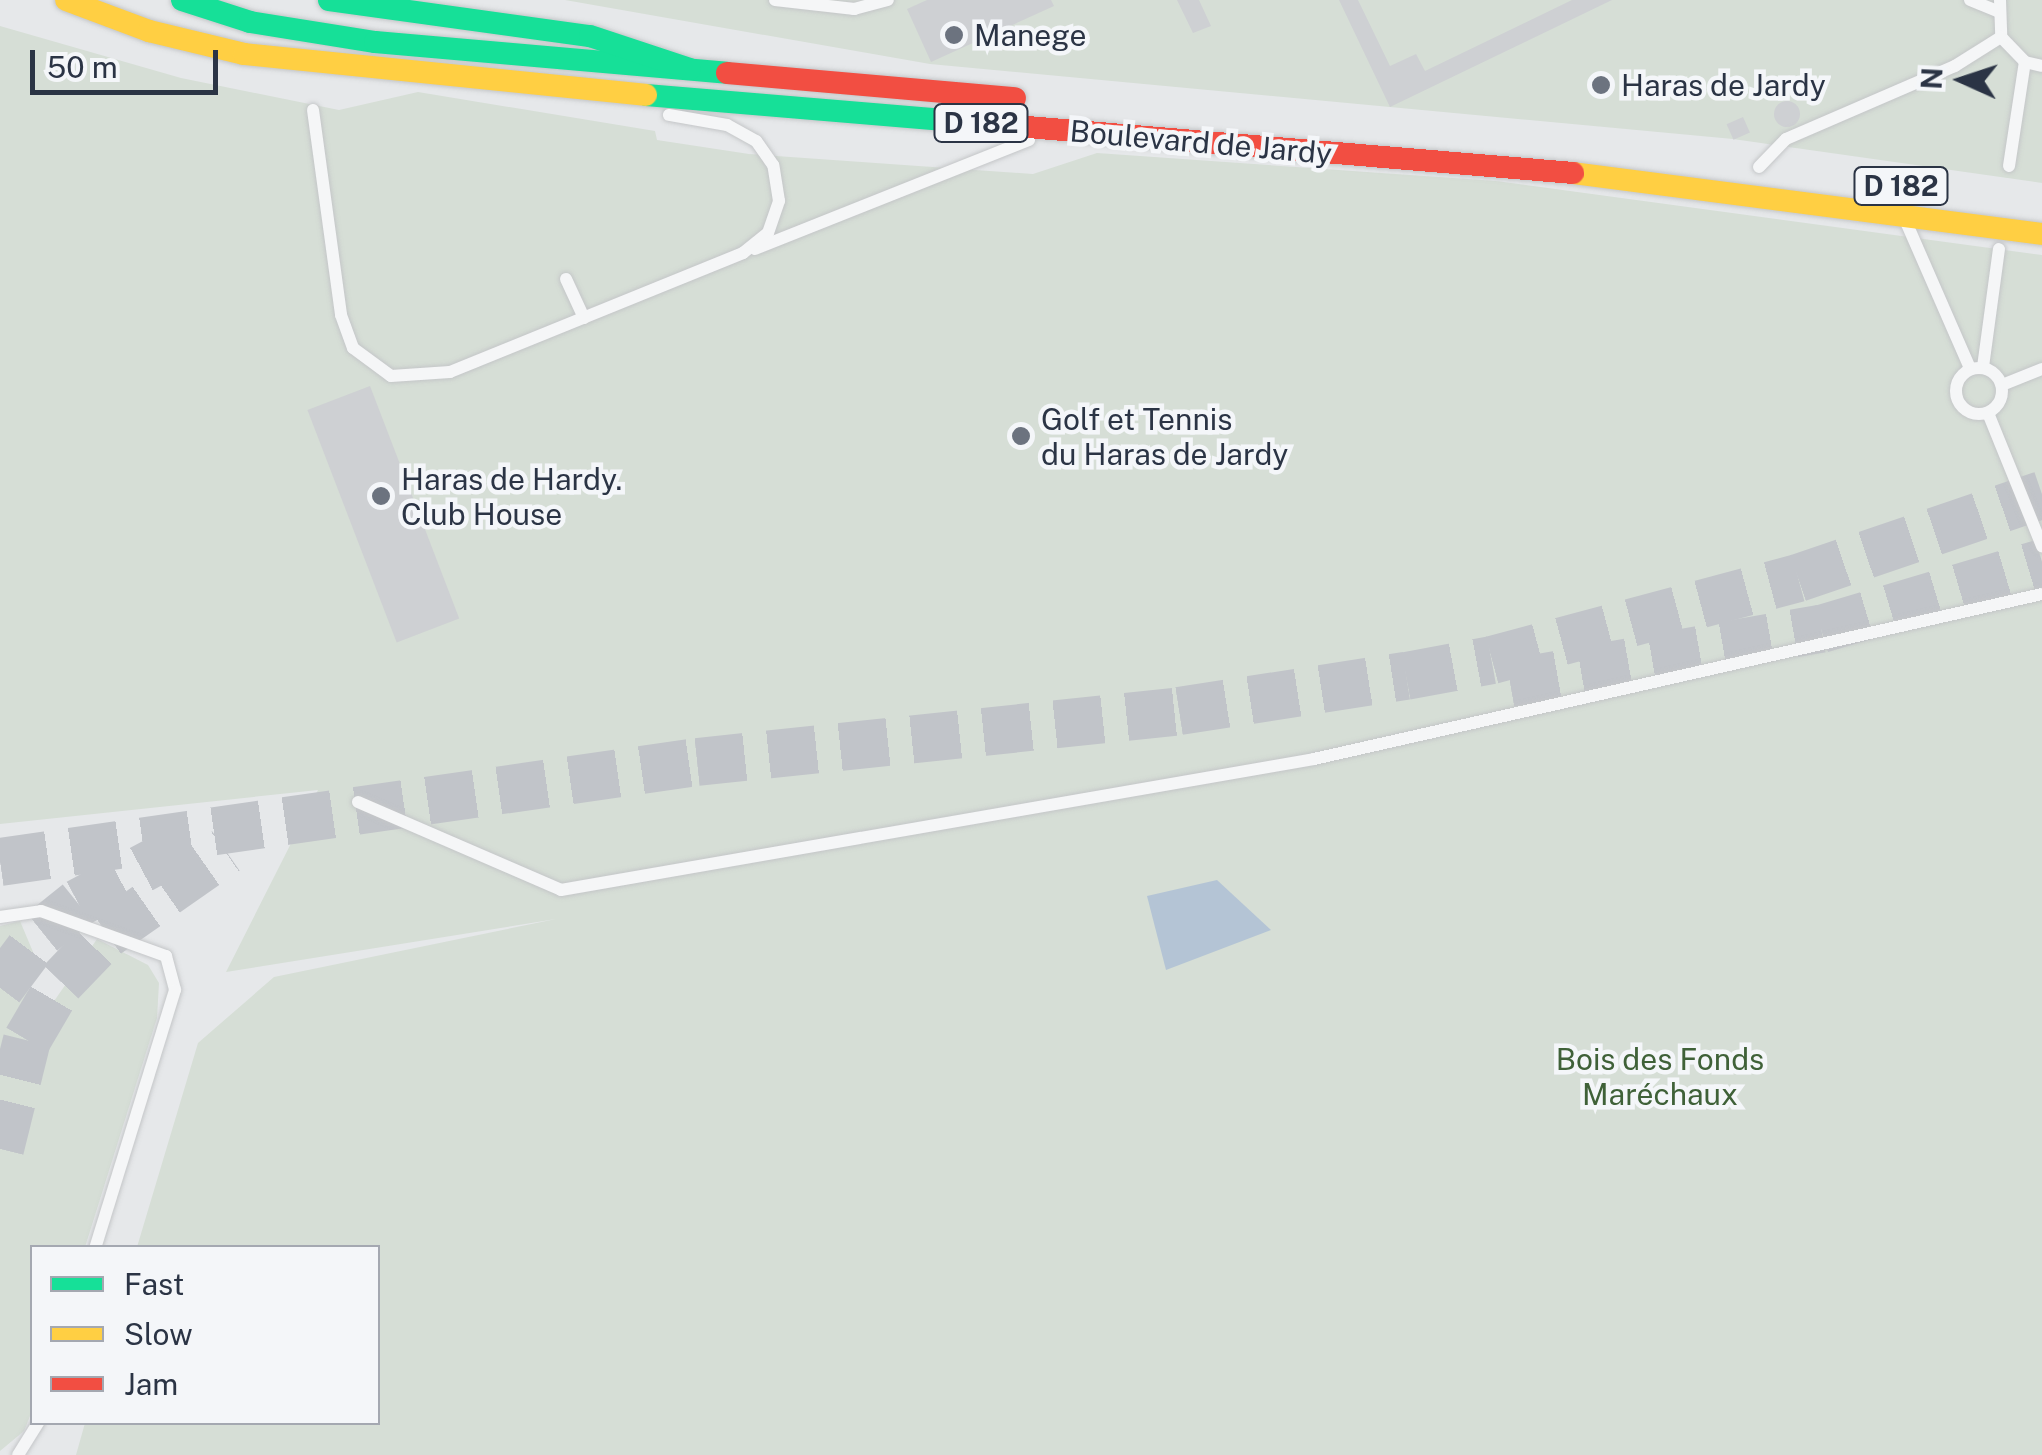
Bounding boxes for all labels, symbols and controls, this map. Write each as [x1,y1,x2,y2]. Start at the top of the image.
place label: Manege [974,17,1086,53]
marker: Manege [943,24,965,46]
scale bar [35,30,222,92]
north arrow [1912,30,2012,130]
text: 50 m [47,49,118,85]
place label: Haras de Jardy [1621,67,1826,103]
text: N [1914,67,1949,90]
marker: Haras de Jardy [1590,74,1612,96]
road number: D 182 [931,100,1031,146]
street label: Boulevard de Jardy [1068,113,1334,171]
road number: D 182 [1851,163,1951,209]
place label: Golf et Tennis du Haras de Jardy [1041,401,1289,472]
marker: Golf et Tennis du Haras de Jardy [1010,425,1032,447]
place label: Haras de Hardy. Club House [401,461,623,532]
marker: Haras de Hardy. Club House [370,485,392,507]
park label: Bois des Fonds Maréchaux [1555,1041,1765,1112]
legend [30,1245,380,1425]
text: Fast [124,1266,184,1302]
text: Slow [124,1316,193,1352]
text: Jam [124,1366,178,1402]

